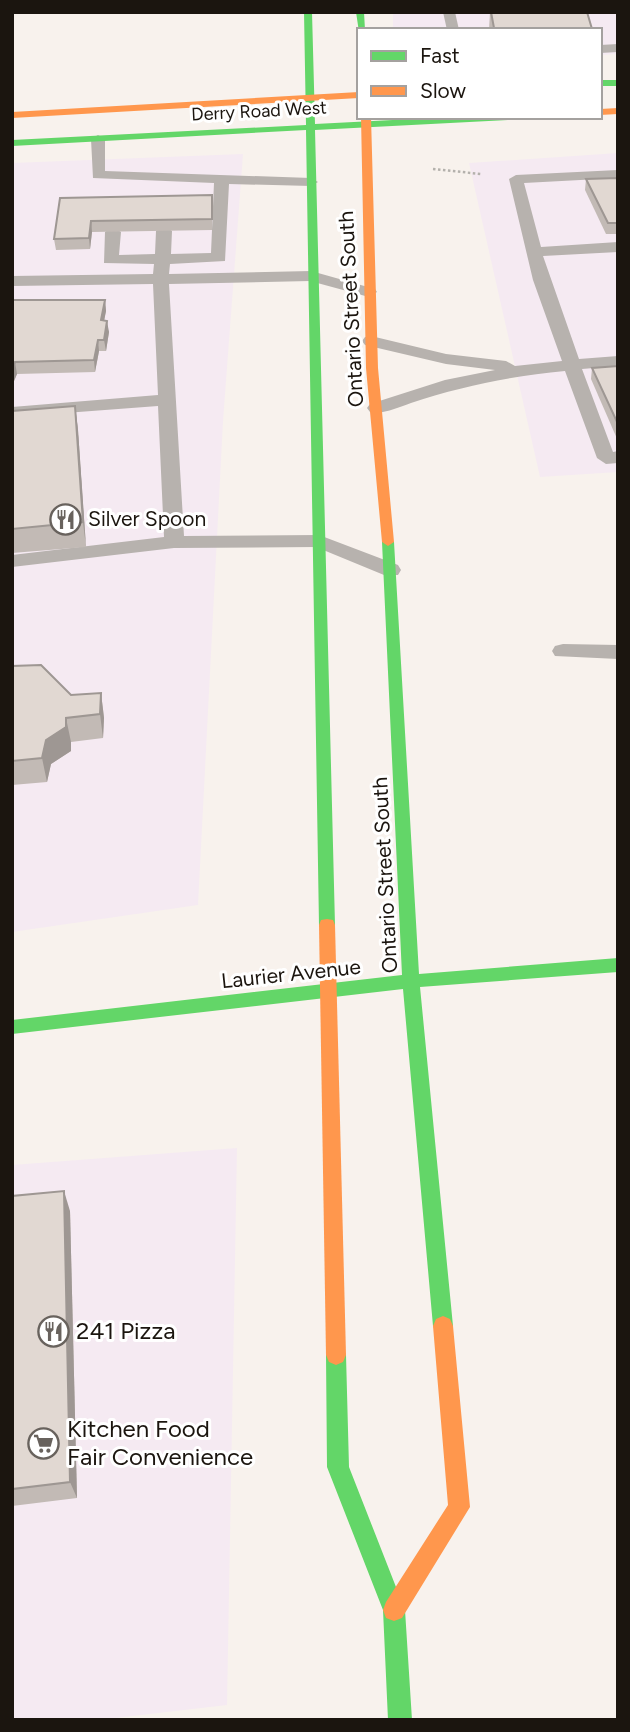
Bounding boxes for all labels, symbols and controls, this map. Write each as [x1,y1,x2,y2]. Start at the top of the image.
legend [357,28,602,119]
text: Fast [420,43,460,68]
text: Slow [420,78,466,103]
street label: Derry Road West [191,96,328,126]
street label: Ontario Street South [333,210,368,408]
restaurant icon: Silver Spoon [48,502,82,536]
place label: Silver Spoon [88,506,206,531]
street label: Ontario Street South [367,776,402,974]
street label: Laurier Avenue [220,954,362,993]
restaurant icon: 241 Pizza [36,1314,70,1348]
place label: 241 Pizza [76,1316,175,1345]
place label: Kitchen Food Fair Convenience [67,1414,253,1471]
supermarket icon: Kitchen Food Fair Convenience [27,1426,61,1460]

